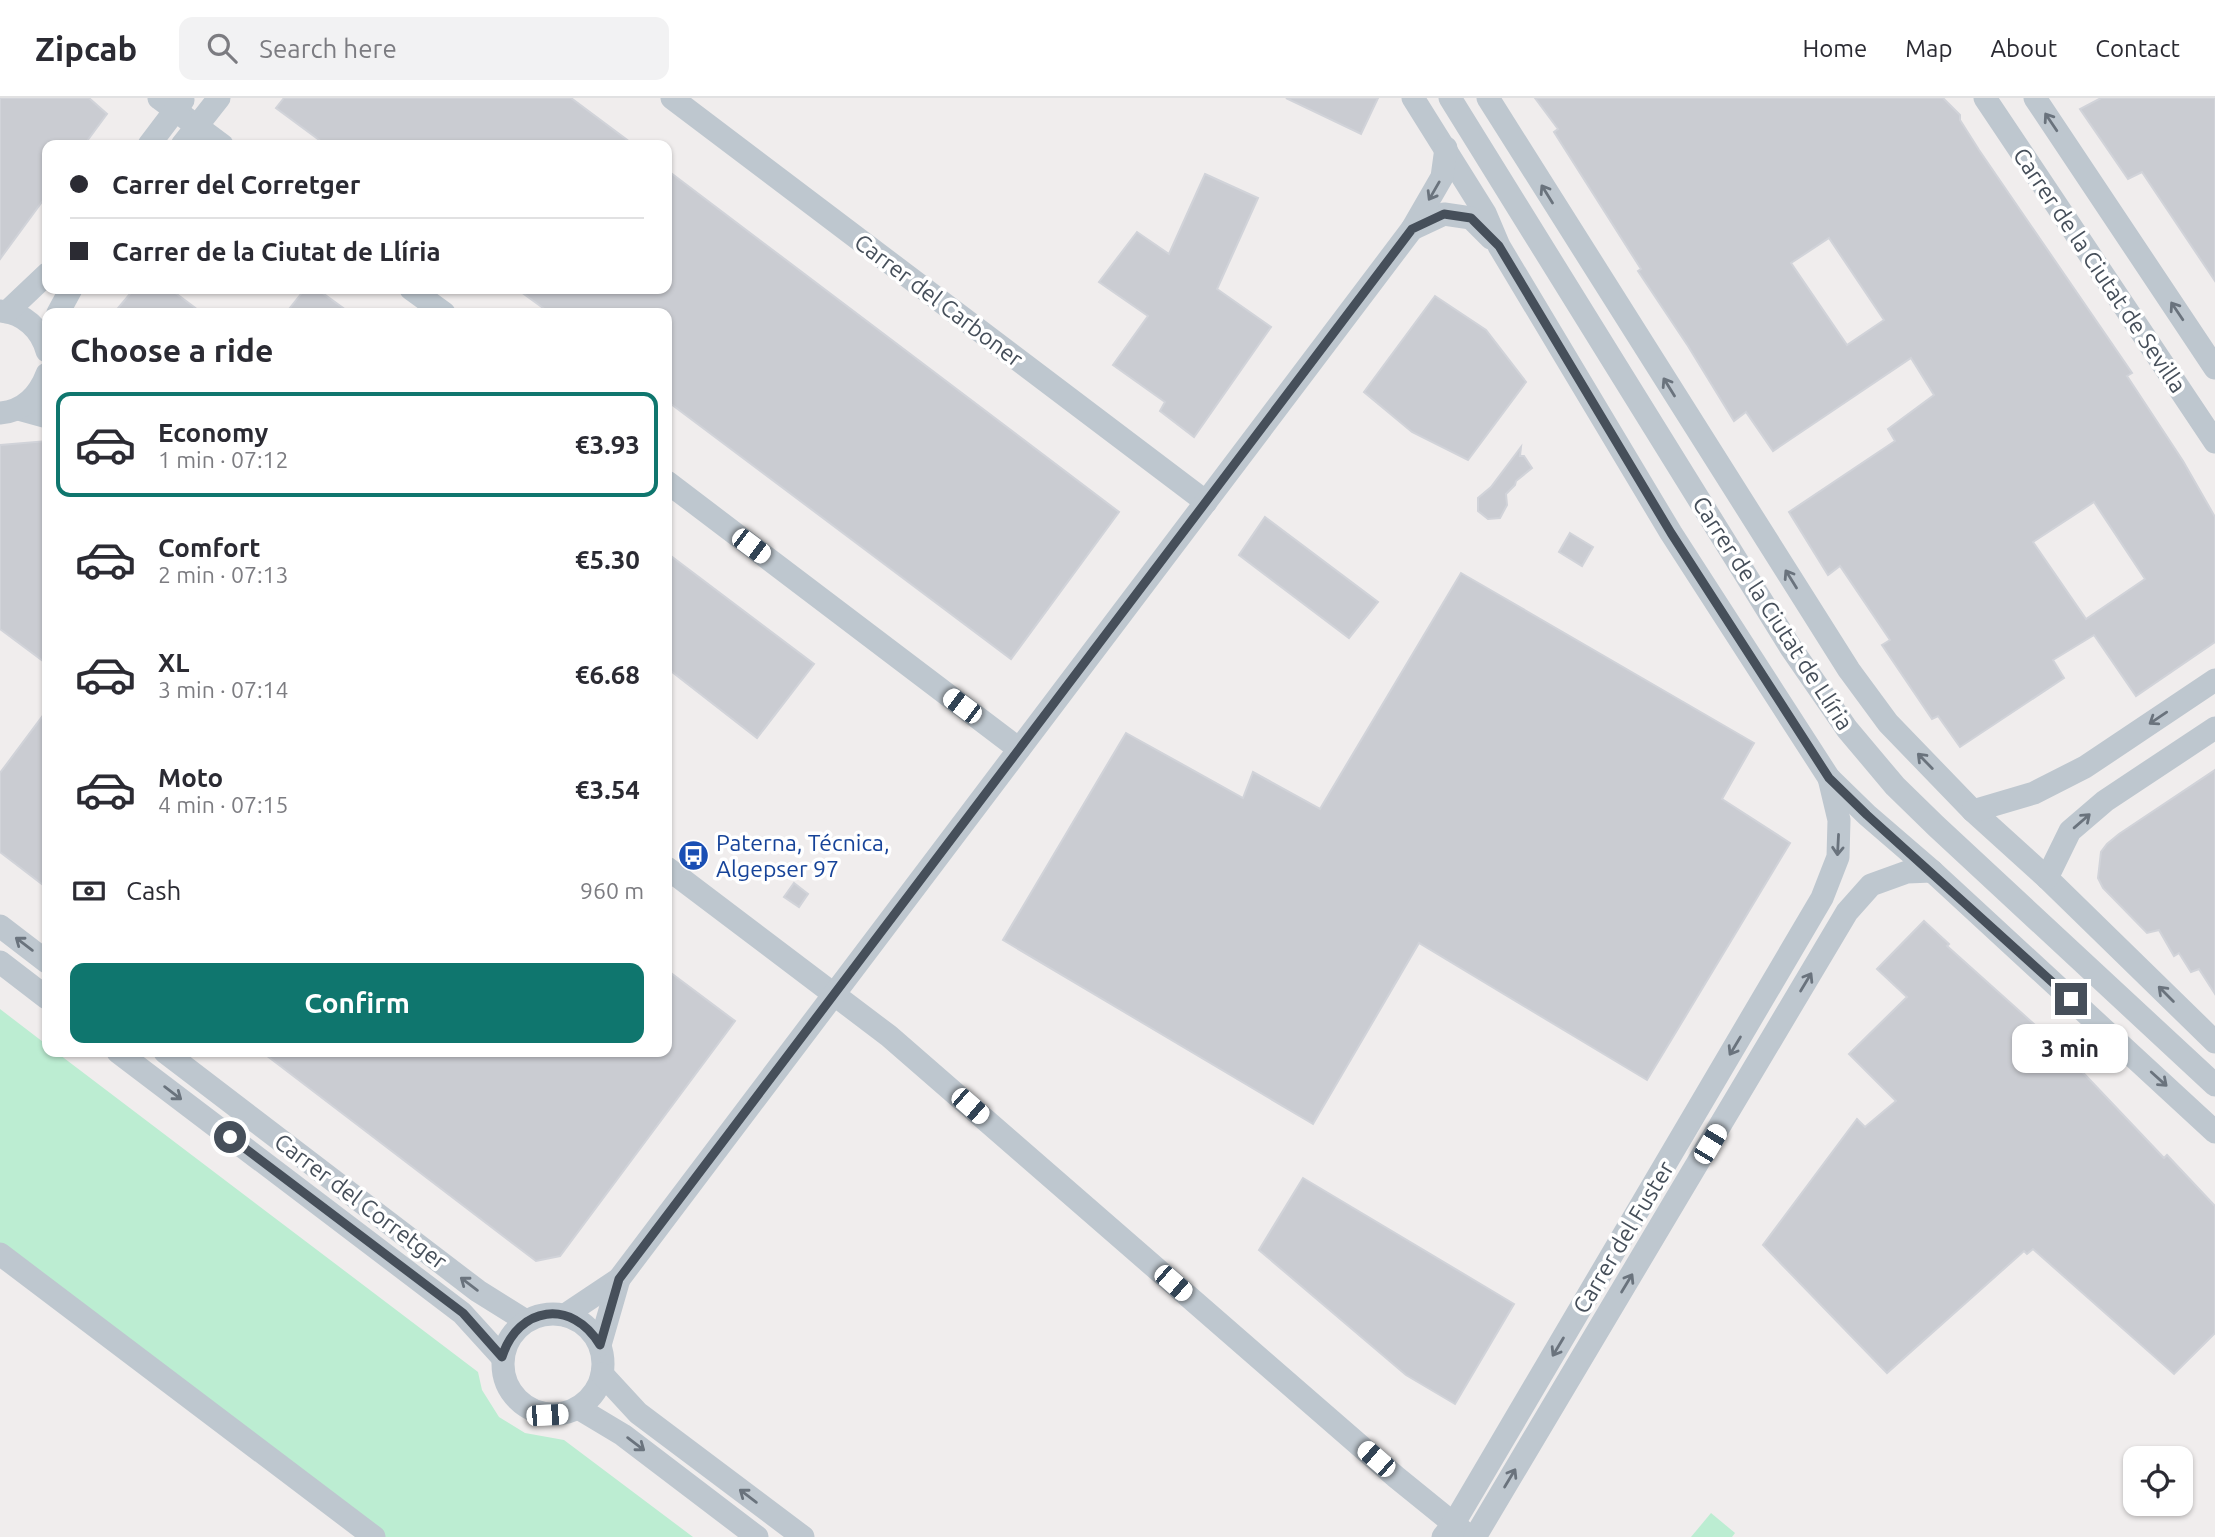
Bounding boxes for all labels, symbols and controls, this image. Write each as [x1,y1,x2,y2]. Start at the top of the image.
search box [179,17,669,80]
icon: search [203,29,241,67]
text: Zipcab [35,30,137,67]
text: Search here [259,34,397,63]
text: Home [1802,35,1867,62]
text: Map [1905,35,1952,62]
text: About [1990,35,2057,62]
text: Contact [2095,35,2180,62]
one-way arrow [2043,113,2058,132]
street label: Carrer de la Ciutat de Sevilla [2009,143,2191,397]
text: Carrer del Corretger [112,170,360,199]
one-way arrow [1427,180,1441,200]
one-way arrow [1540,185,1554,205]
street label: Carrer del Carboner [850,229,1028,371]
text: Carrer de la Ciutat de Llíria [112,237,441,266]
one-way arrow [2170,302,2184,321]
text: Choose a ride [70,332,273,368]
one-way arrow [1661,377,1675,397]
icon: car [74,413,137,476]
text: Economy [158,418,268,447]
text: €3.93 [575,430,640,459]
text: 1 min · 07:12 [158,447,289,472]
street label: Carrer de la Ciutat de Llíria [1688,492,1858,734]
car [728,525,775,567]
icon: car [74,528,137,591]
text: Comfort [158,533,261,562]
text: €5.30 [575,545,640,574]
text: 2 min · 07:13 [158,562,289,587]
one-way arrow [1783,569,1797,589]
icon: car [74,643,137,706]
text: XL [158,648,189,677]
text: €6.68 [575,660,640,689]
text: 3 min · 07:14 [158,677,289,702]
car [939,685,986,727]
one-way arrow [2149,710,2168,725]
one-way arrow [1917,753,1934,770]
icon: car [74,758,137,821]
text: Moto [158,763,223,792]
text: €3.54 [575,775,640,804]
text: 4 min · 07:15 [158,792,289,817]
one-way arrow [2073,813,2091,829]
place label: Paterna, Técnica, Algepser 97 [716,830,890,881]
one-way arrow [1832,833,1845,856]
bus stop icon: Paterna, Técnica, Algepser 97 [676,838,710,872]
icon: cash [70,872,108,910]
text: Cash [126,876,181,905]
text: 960 m [580,878,644,903]
one-way arrow [15,937,33,952]
button: Confirm [70,963,644,1043]
one-way arrow [1799,973,1813,993]
route end [2055,983,2087,1015]
one-way arrow [2158,986,2175,1003]
callout: 3 min [2013,1024,2129,1072]
one-way arrow [1728,1035,1742,1055]
text: 3 min [2041,1036,2099,1061]
one-way arrow [2150,1071,2168,1087]
car [948,1084,993,1128]
one-way arrow [163,1085,182,1100]
route start [214,1121,246,1153]
car [1691,1121,1730,1167]
street label: Carrer del Corretger [270,1128,452,1274]
street label: Carrer del Fuster [1568,1156,1678,1317]
car [1151,1261,1196,1305]
one-way arrow [1620,1273,1634,1293]
one-way arrow [460,1276,479,1291]
one-way arrow [1550,1336,1564,1356]
car [526,1403,569,1427]
one-way arrow [626,1437,644,1452]
car [1354,1437,1399,1481]
map controls [2123,1446,2193,1516]
button: locate [2123,1446,2193,1516]
one-way arrow [1503,1469,1517,1489]
one-way arrow [739,1488,758,1503]

